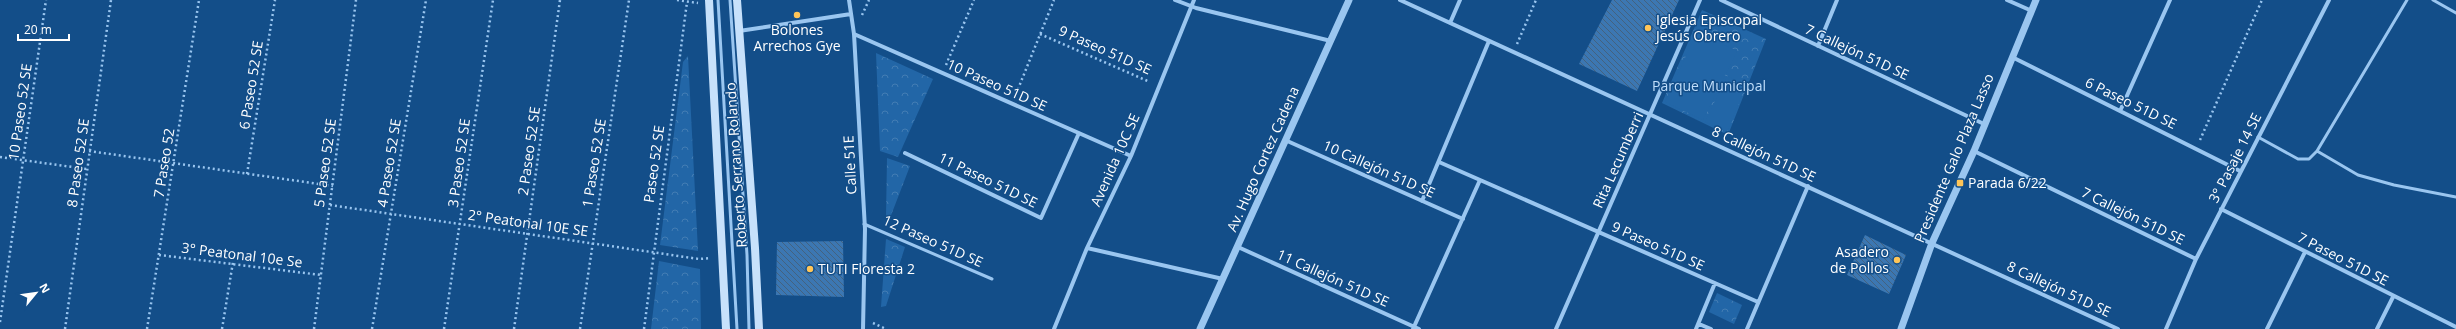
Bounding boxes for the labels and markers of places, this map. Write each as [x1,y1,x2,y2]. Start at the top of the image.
marker: Bolones Arrechos Gye [792,10,802,20]
place label: Iglesia Episcopal Jesús Obrero [1654,10,1762,45]
place label: Bolones Arrechos Gye [753,20,841,55]
marker: Iglesia Episcopal Jesús Obrero [1643,23,1653,33]
place label: Parada 6/22 [1968,173,2047,192]
marker: Parada 6/22 [1955,178,1965,188]
place label: Asadero de Pollos [1830,242,1889,277]
marker: Asadero de Pollos [1892,255,1902,265]
place label: TUTI Floresta 2 [818,259,915,278]
marker: TUTI Floresta 2 [805,264,815,274]

